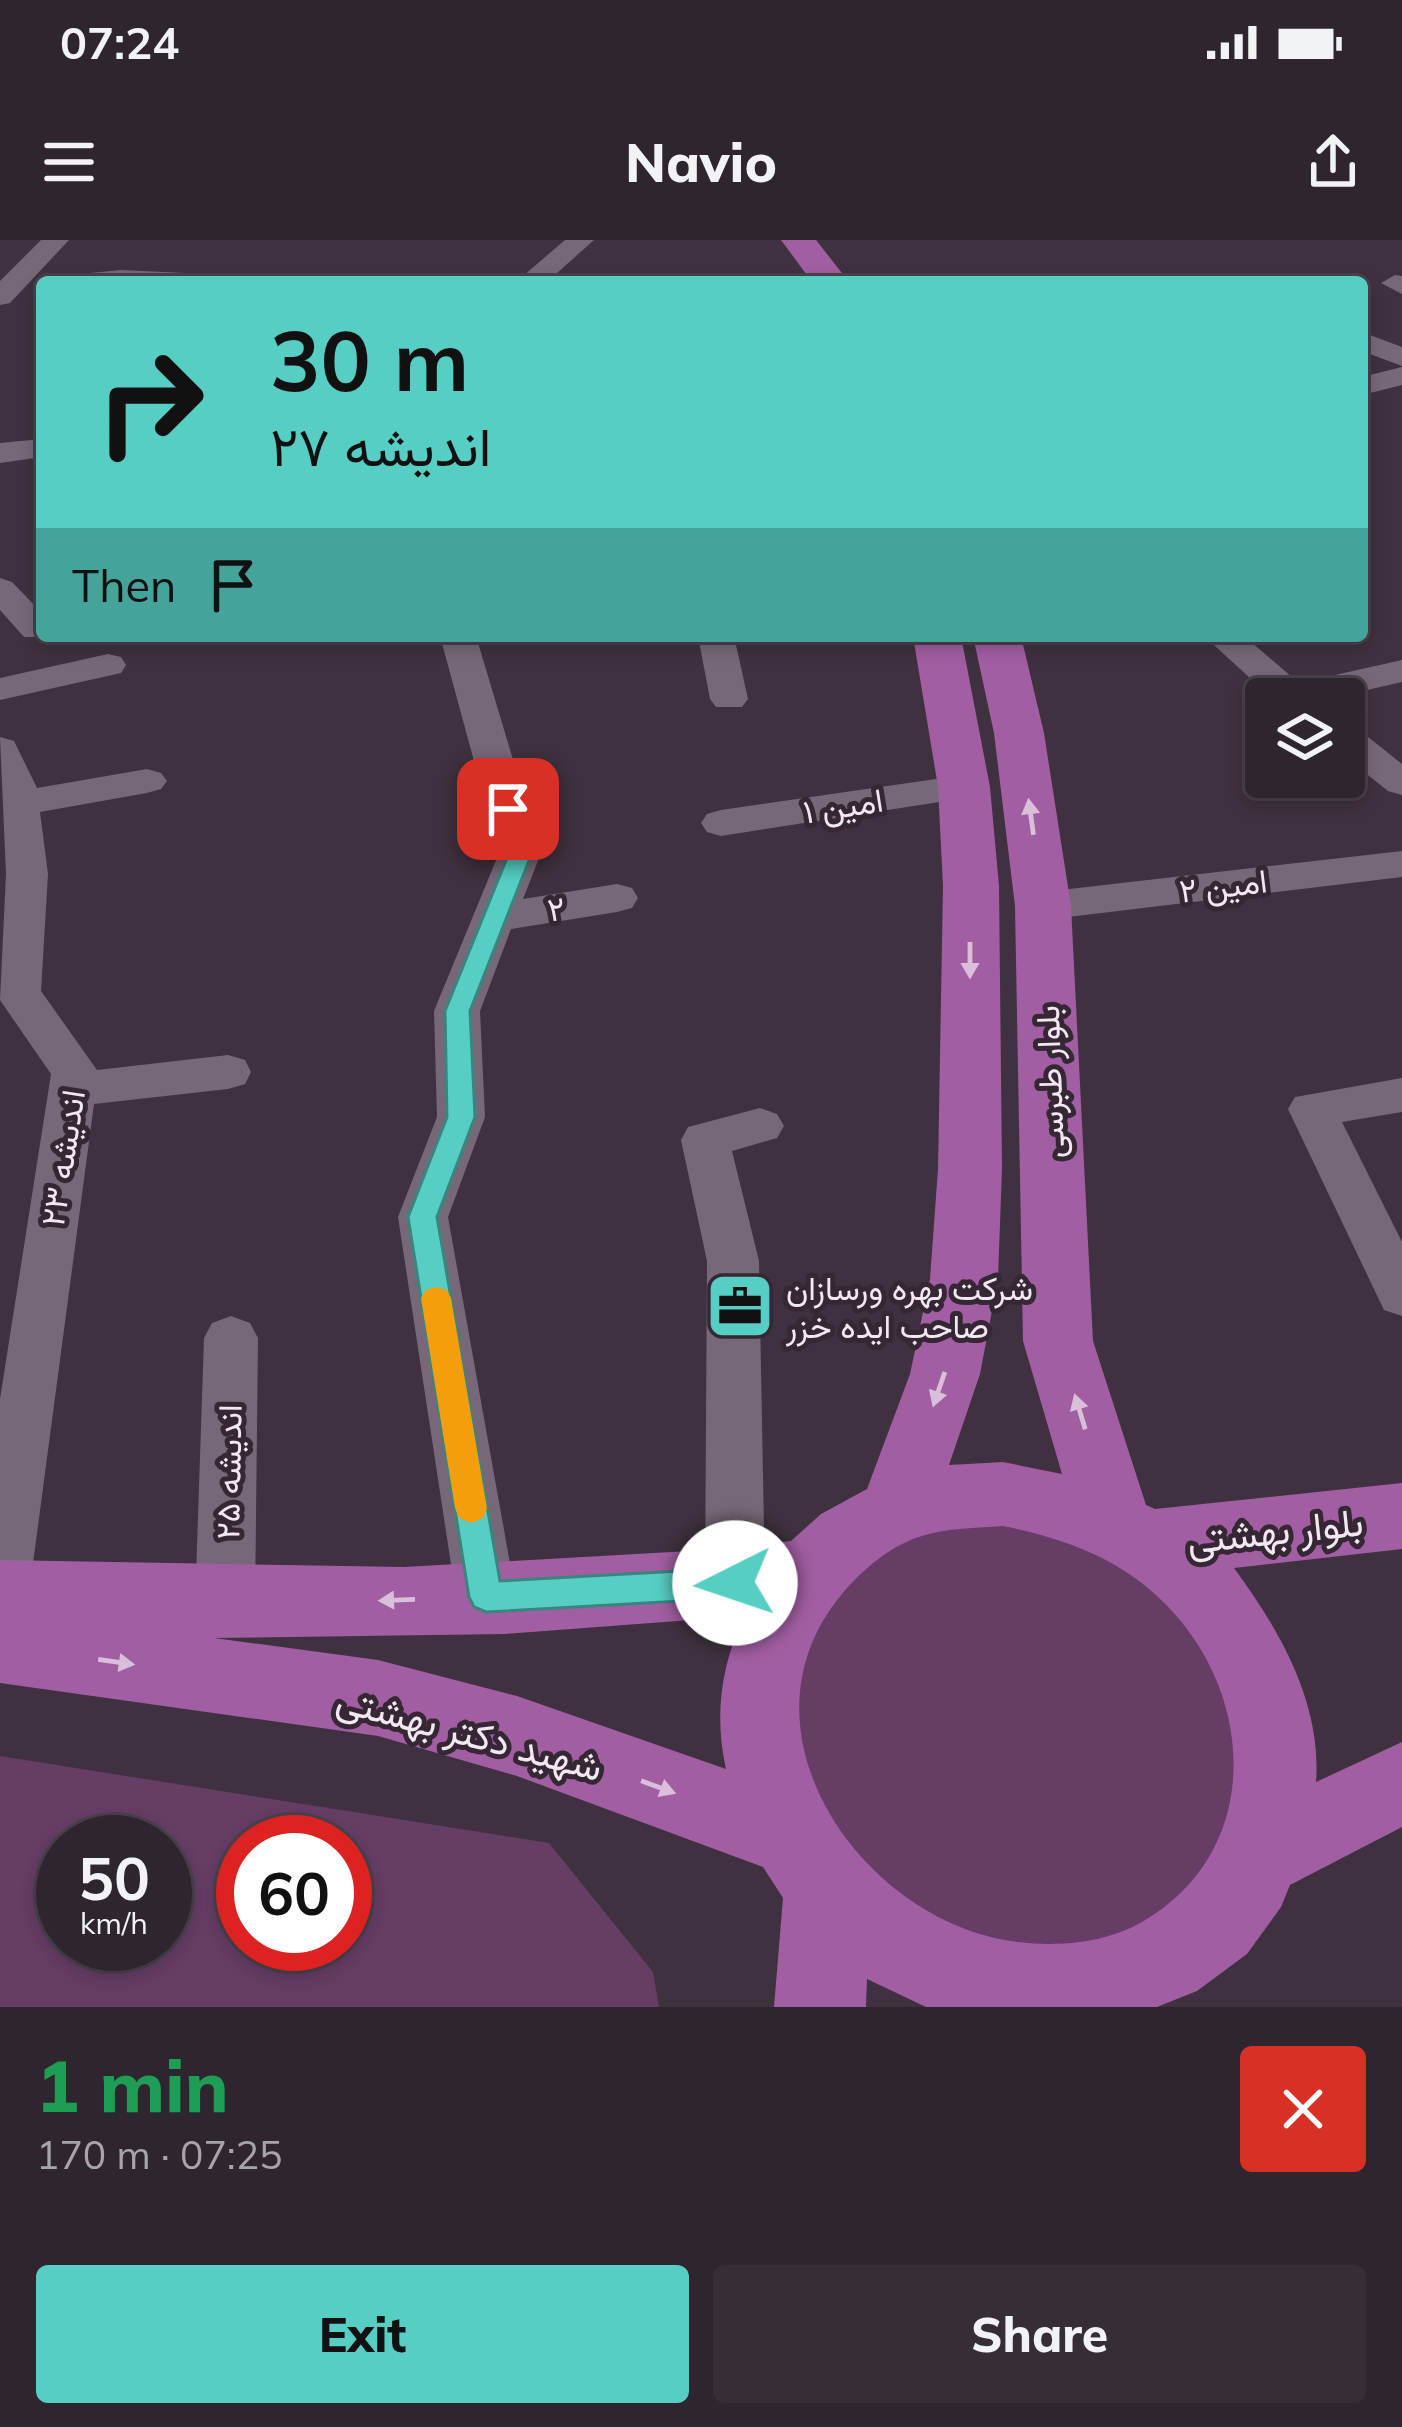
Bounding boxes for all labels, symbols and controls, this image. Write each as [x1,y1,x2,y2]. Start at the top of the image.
text: 07:24 [60,14,179,70]
text: Navio [625,128,777,196]
icon: menu [36,129,102,195]
icon: share [1300,129,1366,195]
text: 30 m [270,307,469,412]
icon: right [72,324,228,480]
text: اندیشه ۲۷ [270,412,491,480]
icon: arrive [200,552,266,618]
text: Then [72,557,176,613]
map controls [1245,678,1365,798]
button: layers [1245,678,1365,798]
pin [457,758,559,860]
icon: arrive [475,776,541,842]
street label: امین ۱ [800,778,886,832]
one-way arrow [1021,798,1040,835]
street label: امین ۲ [1177,859,1269,911]
street label: ۲ [544,886,568,930]
one-way arrow [960,942,980,980]
street label: بلوار طبرسی [1026,1005,1073,1159]
street label: اندیشه ۲۳ [31,1087,93,1229]
place label: شرکت بهره ورسازان صاحب ایده خزر [785,1267,1033,1347]
office icon: شرکت بهره ورسازان صاحب ایده خزر [705,1271,775,1341]
one-way arrow [929,1371,947,1407]
one-way arrow [1070,1393,1089,1430]
street label: اندیشه ۲۵ [206,1404,250,1540]
street label: بلوار بهشتی [1184,1496,1366,1565]
position arrow [672,1520,798,1646]
one-way arrow [377,1590,415,1609]
one-way arrow [98,1653,135,1672]
street label: شهید دکتر بهشتی [331,1673,608,1792]
one-way arrow [640,1778,676,1797]
speed limit sign: 60 [216,1815,372,1971]
text: 50 [78,1840,150,1915]
text: km/h [80,1904,148,1942]
text: 1 min [36,2040,229,2130]
button: close [1240,2046,1366,2172]
text: 170 m · 07:25 [36,2130,282,2179]
button: Exit [36,2265,689,2403]
button: Share [713,2265,1366,2403]

